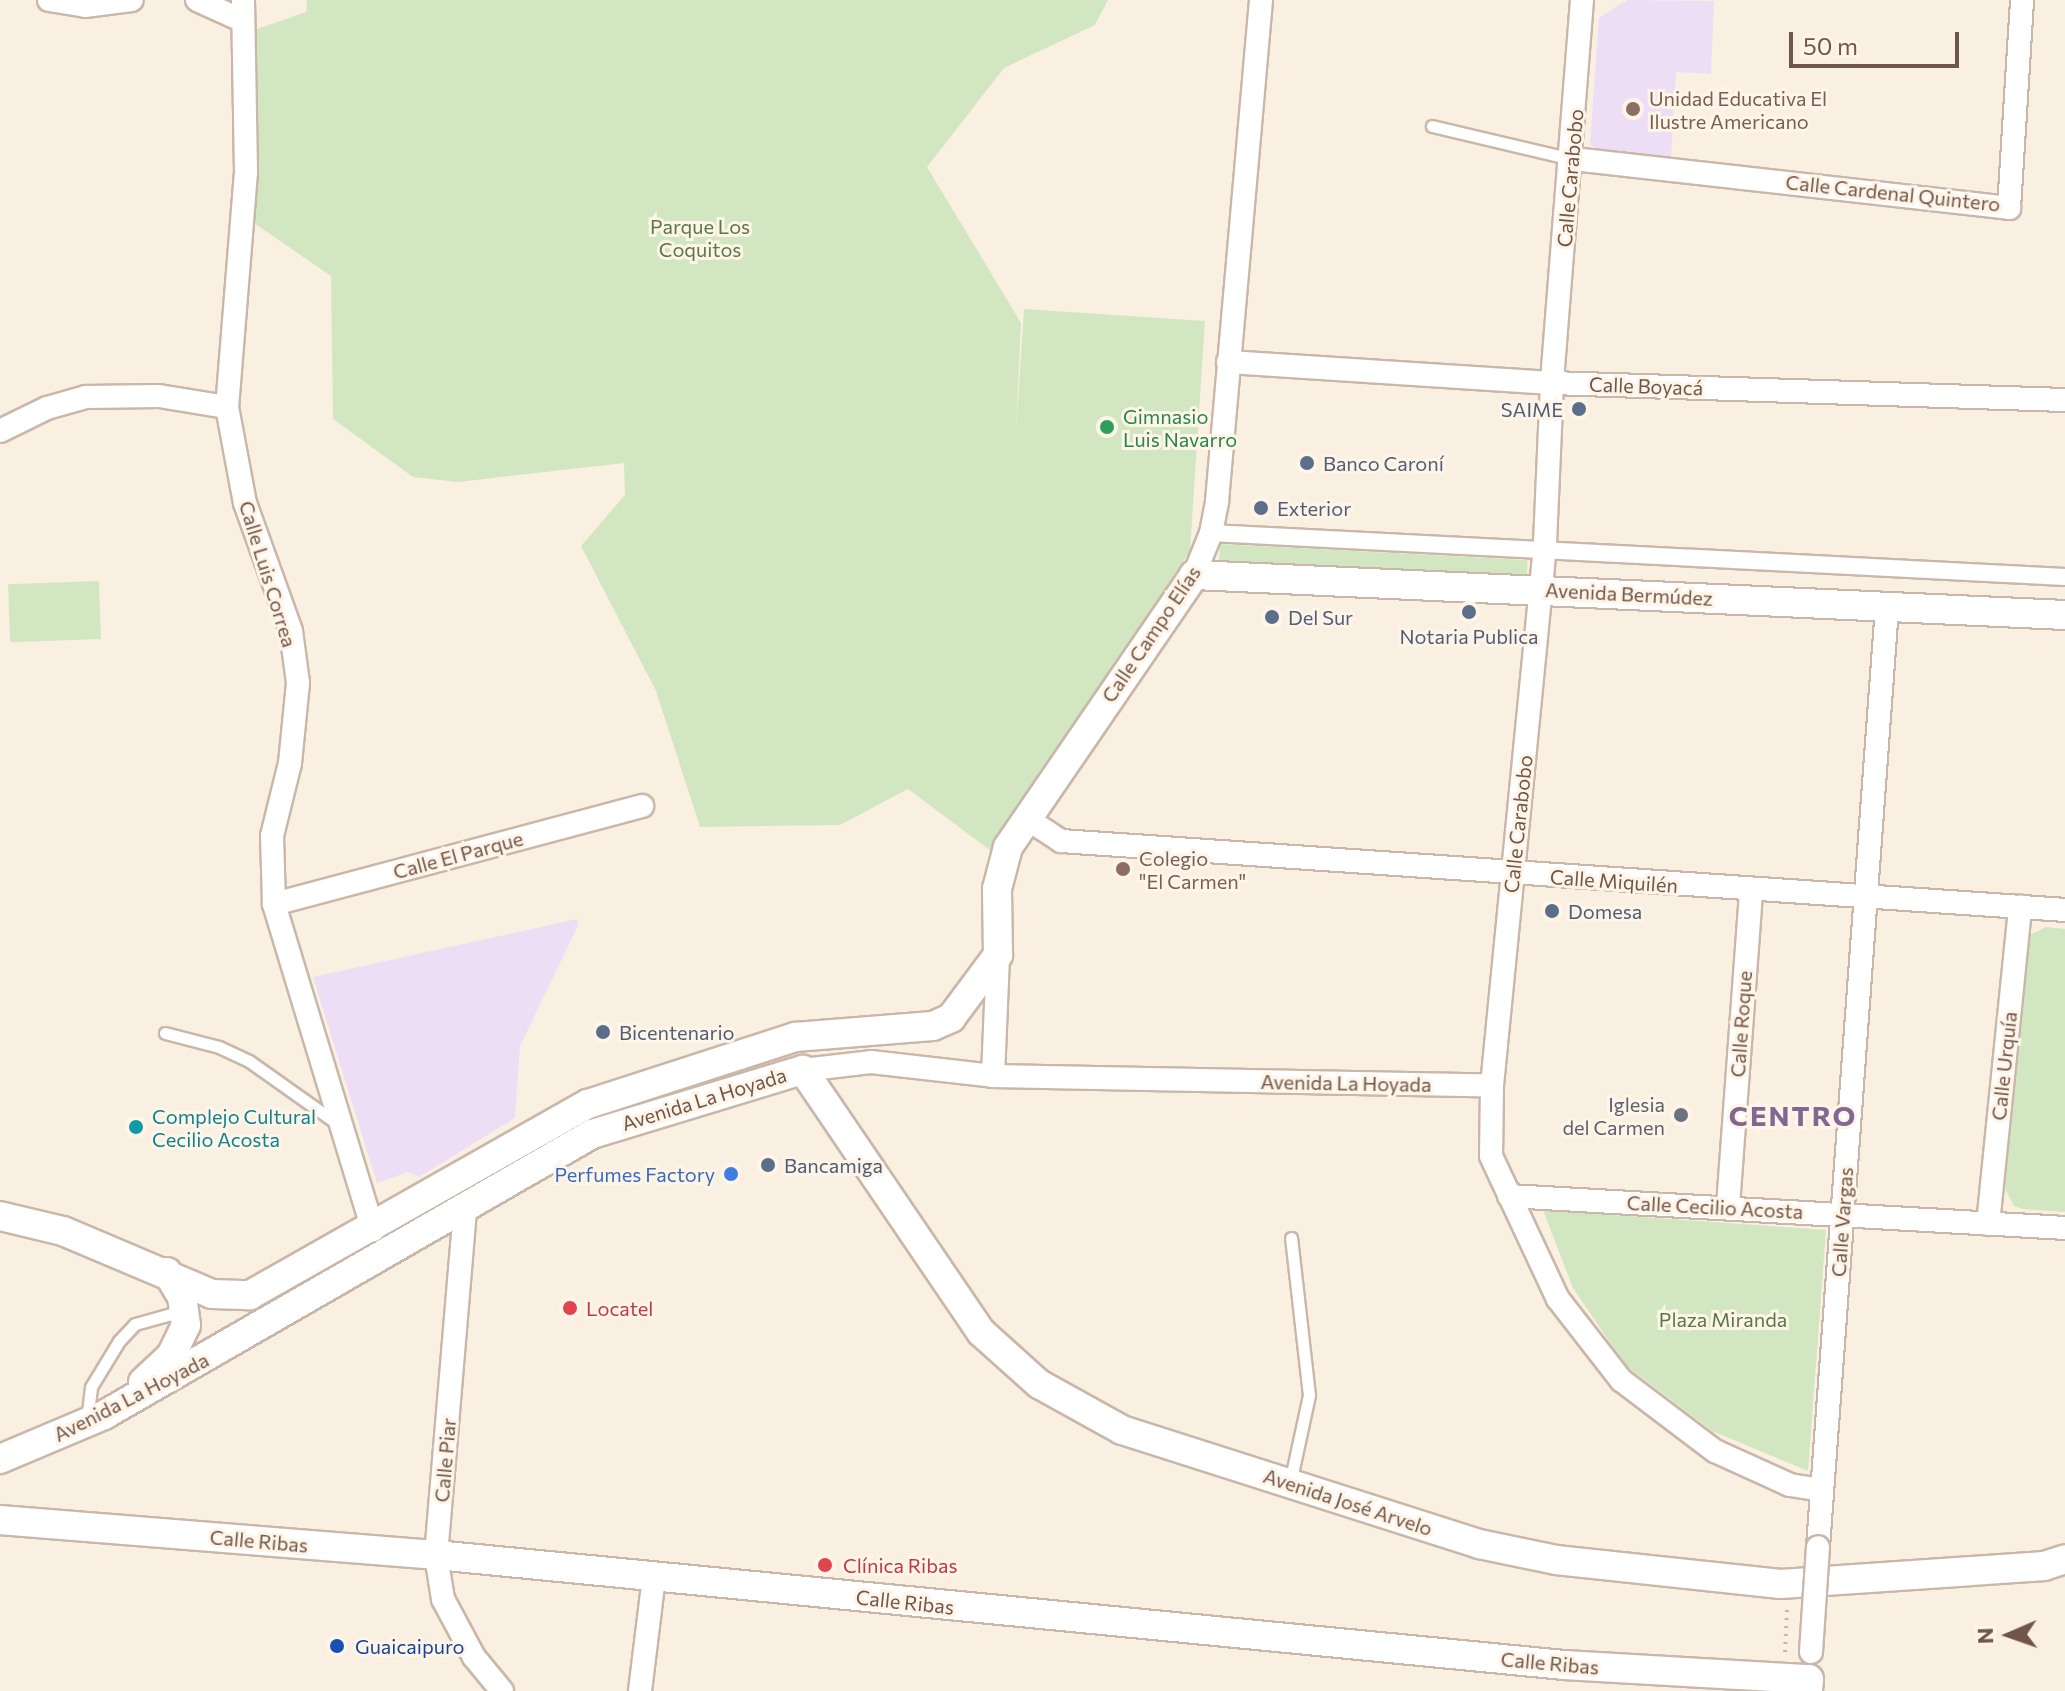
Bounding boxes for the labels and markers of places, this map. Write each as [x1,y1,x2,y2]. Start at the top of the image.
place label: Unidad Educativa El Ilustre Americano [1649,86,1827,133]
marker: Unidad Educativa El Ilustre Americano [1624,100,1642,118]
place label: SAIME [1501,397,1563,421]
marker: SAIME [1570,400,1588,418]
place label: Gimnasio Luis Navarro [1123,404,1237,451]
marker: Gimnasio Luis Navarro [1098,418,1116,436]
place label: Banco Caroní [1323,451,1444,475]
marker: Banco Caroní [1298,454,1316,472]
place label: Exterior [1277,496,1351,520]
marker: Exterior [1252,499,1270,517]
marker: Notaria Publica [1460,603,1478,621]
place label: Del Sur [1288,605,1353,629]
marker: Del Sur [1263,608,1281,626]
place label: Notaria Publica [1399,624,1539,648]
place label: Colegio "El Carmen" [1139,846,1246,893]
marker: Colegio "El Carmen" [1114,860,1132,878]
place label: Domesa [1568,899,1642,923]
marker: Domesa [1543,902,1561,920]
place label: Bicentenario [619,1020,735,1044]
marker: Bicentenario [594,1023,612,1041]
place label: Iglesia del Carmen [1562,1092,1665,1139]
place label: Complejo Cultural Cecilio Acosta [152,1104,316,1151]
marker: Iglesia del Carmen [1672,1106,1690,1124]
marker: Complejo Cultural Cecilio Acosta [127,1118,145,1136]
place label: Bancamiga [784,1153,883,1177]
marker: Bancamiga [759,1156,777,1174]
place label: Perfumes Factory [554,1162,715,1186]
marker: Perfumes Factory [722,1165,740,1183]
place label: Locatel [586,1296,653,1320]
marker: Locatel [561,1299,579,1317]
place label: Clínica Ribas [843,1553,958,1577]
marker: Clínica Ribas [814,1554,836,1576]
place label: Guaicaipuro [355,1634,465,1658]
marker: Guaicaipuro [326,1635,348,1657]

